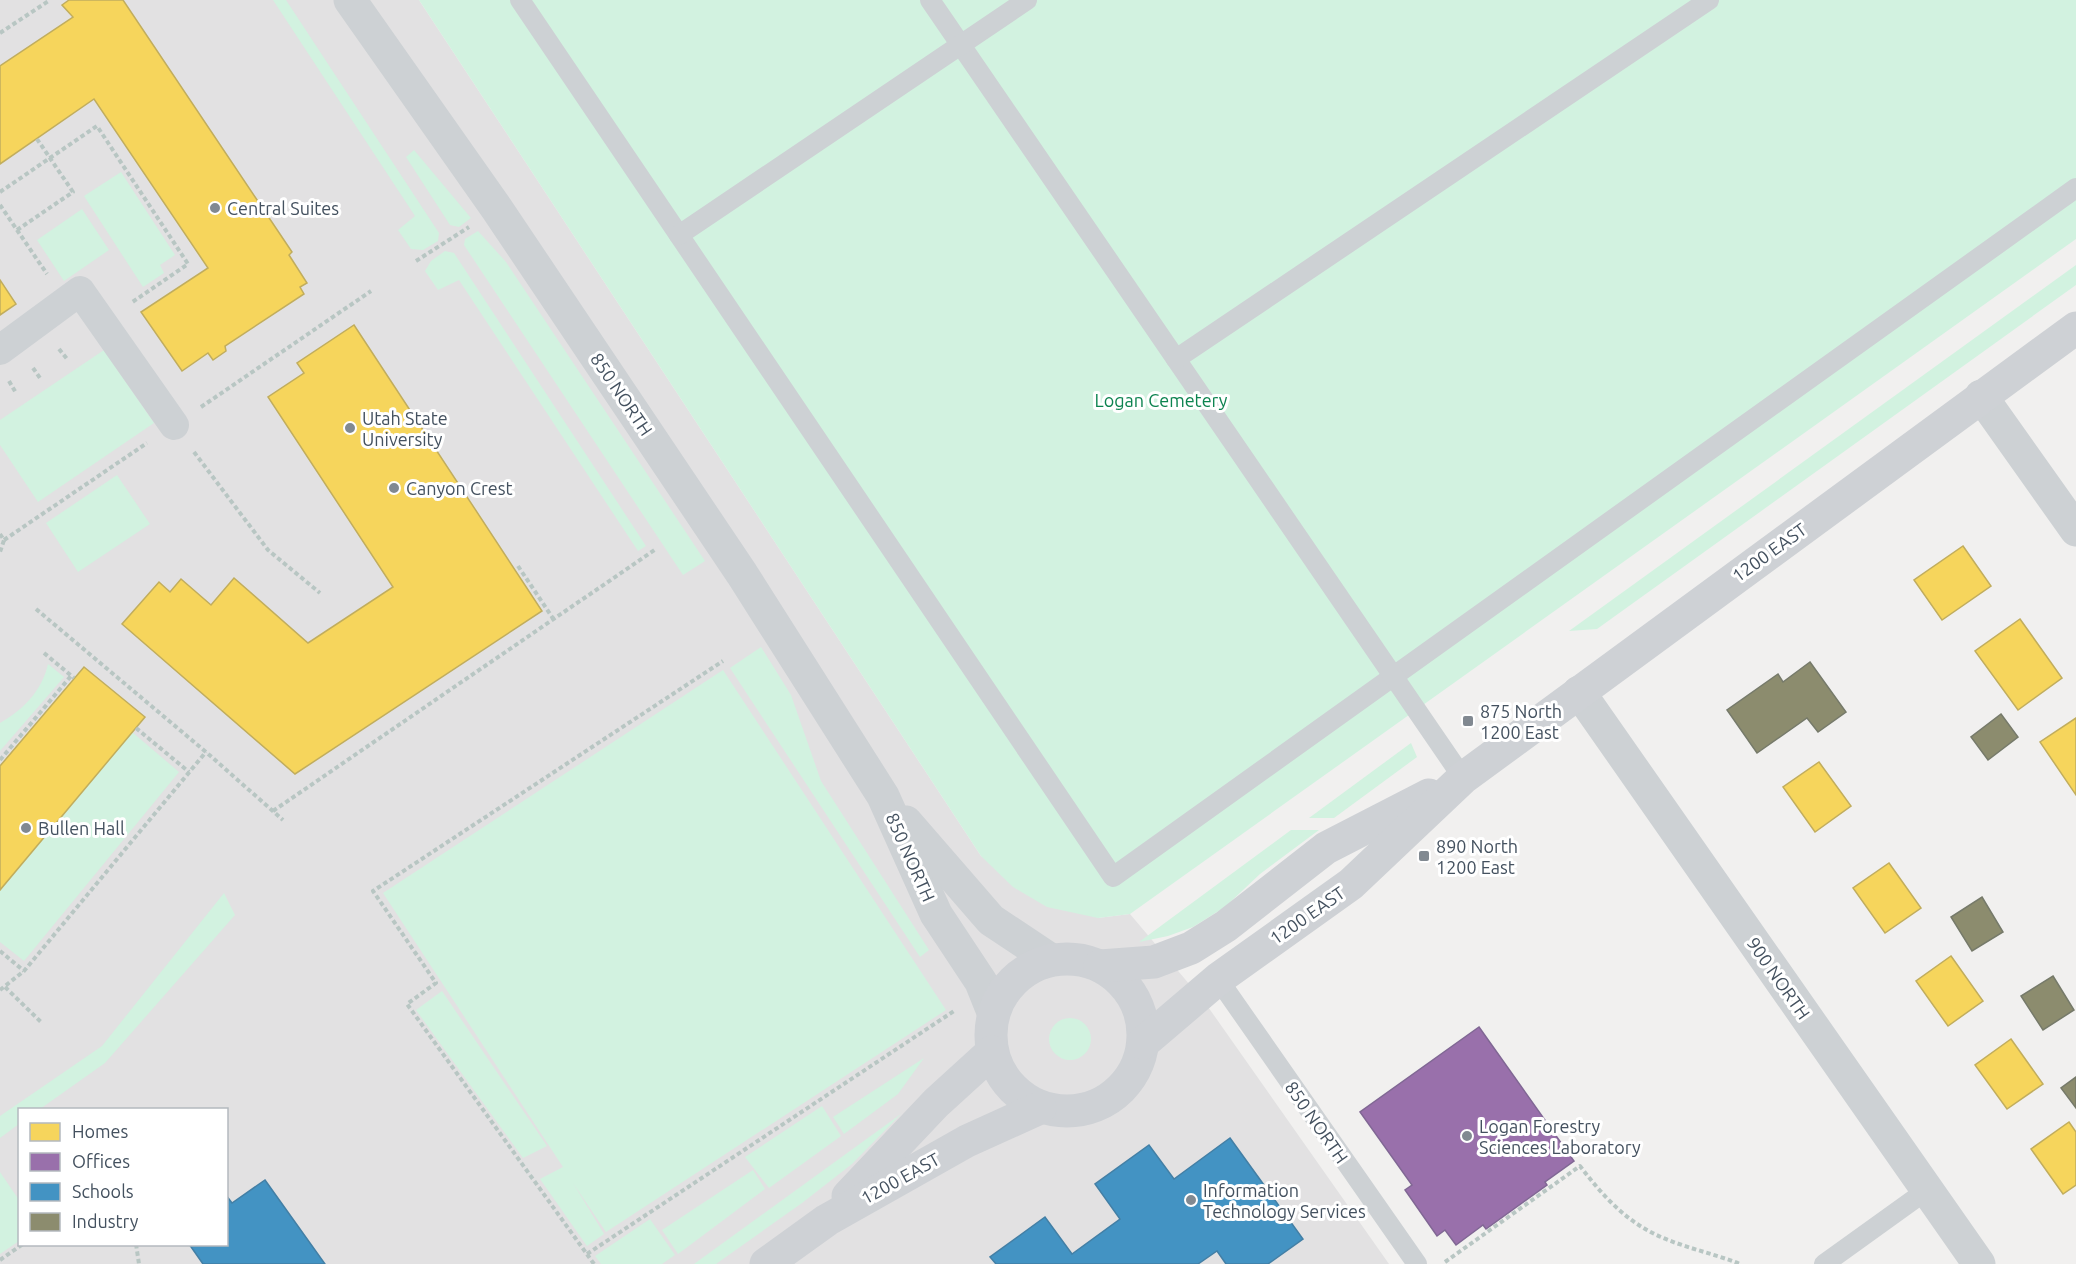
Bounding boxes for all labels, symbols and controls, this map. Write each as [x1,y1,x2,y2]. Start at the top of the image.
place label: Central Suites [227,198,339,218]
marker: Central Suites [208,201,222,215]
street label: 850 NORTH [587,349,657,439]
park label: Logan Cemetery [1095,390,1228,410]
place label: Utah State University [362,408,448,449]
marker: Utah State University [343,421,357,435]
place label: Canyon Crest [406,478,513,498]
marker: Canyon Crest [387,481,401,495]
street label: 1200 EAST [1728,518,1810,586]
place label: 875 North 1200 East [1480,701,1562,742]
marker: 875 North 1200 East [1461,714,1475,728]
street label: 850 NORTH [883,809,939,905]
place label: Bullen Hall [38,818,125,838]
marker: Bullen Hall [19,821,33,835]
place label: 890 North 1200 East [1436,836,1518,877]
marker: 890 North 1200 East [1417,849,1431,863]
street label: 1200 EAST [1266,882,1348,948]
street label: 900 NORTH [1744,933,1814,1023]
street label: 850 NORTH [1282,1077,1352,1167]
legend [18,1108,228,1246]
place label: Logan Forestry Sciences Laboratory [1479,1116,1641,1157]
text: Homes [72,1121,129,1141]
marker: Logan Forestry Sciences Laboratory [1460,1129,1474,1143]
street label: 1200 EAST [857,1148,943,1208]
text: Offices [72,1151,130,1171]
place label: Information Technology Services [1203,1180,1366,1221]
text: Schools [72,1181,134,1201]
marker: Information Technology Services [1184,1193,1198,1207]
text: Industry [72,1211,139,1231]

